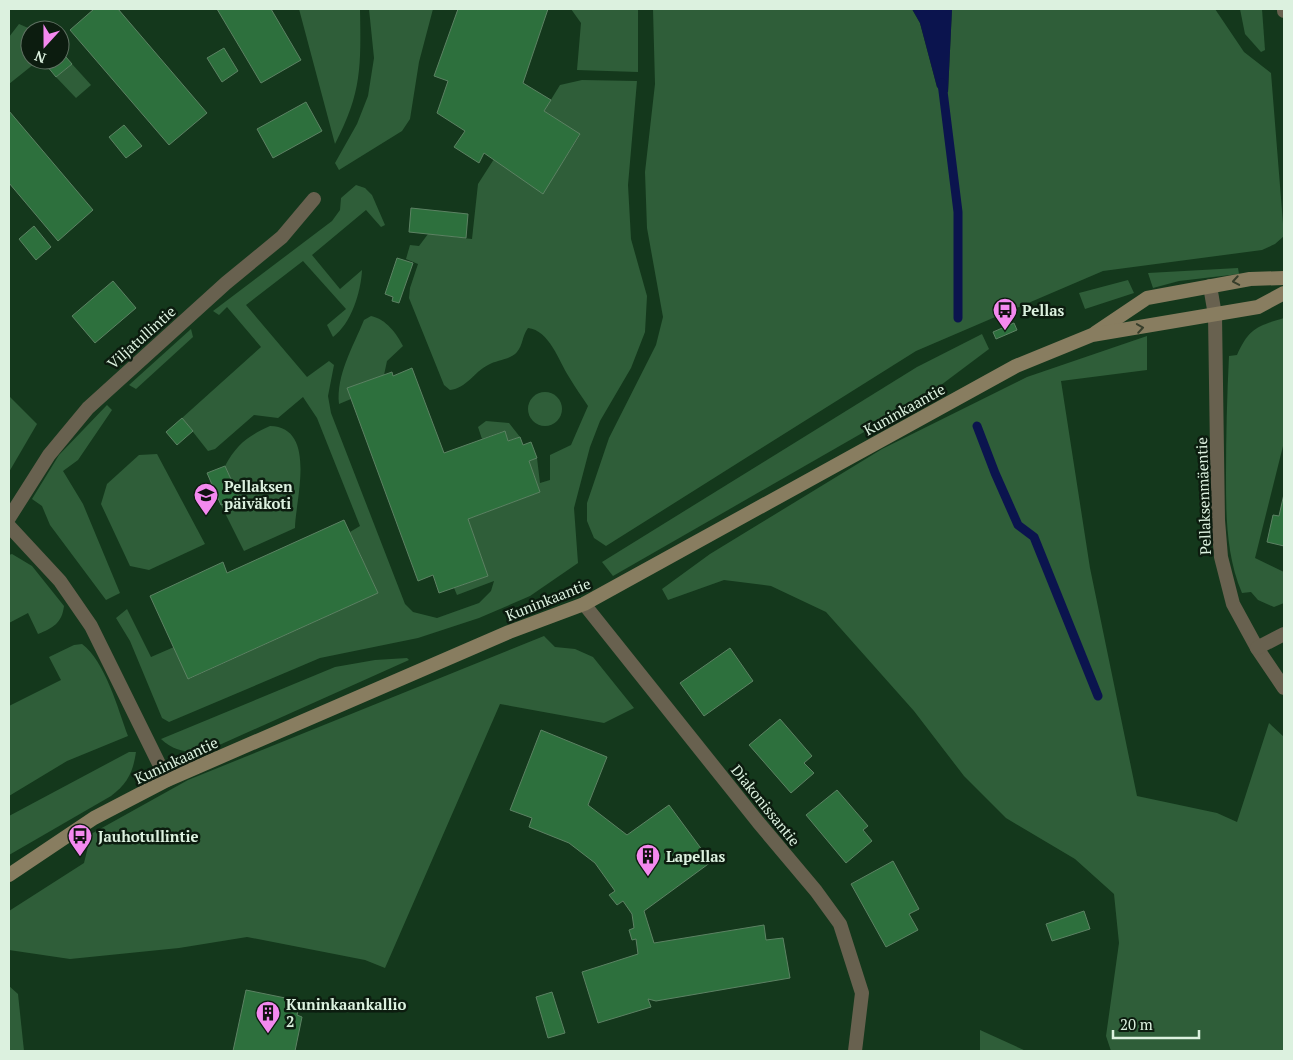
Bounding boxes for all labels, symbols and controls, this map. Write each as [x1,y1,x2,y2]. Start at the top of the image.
north arrow [20,20,70,70]
text: N [31,47,49,68]
one-way arrow [1231,276,1240,286]
bus stop icon: Pellas [992,297,1018,331]
place label: Pellas [1022,300,1065,320]
street label: Viljatullintie [103,301,179,373]
one-way arrow [1136,323,1144,333]
street label: Kuninkaantie [860,378,948,440]
street label: Pellaksenmäentie [1191,437,1215,555]
place label: Pellaksen päiväkoti [224,476,293,513]
school or university icon: Pellaksen päiväkoti [193,482,219,516]
street label: Kuninkaantie [503,573,593,625]
street label: Kuninkaantie [131,732,221,788]
street label: Diakonissantie [727,760,805,850]
bus stop icon: Jauhotullintie [67,823,93,857]
place label: Jauhotullintie [98,826,199,846]
building icon: Lapellas [635,843,661,877]
place label: Lapellas [666,846,726,866]
place label: Kuninkaankallio 2 [286,994,406,1031]
building icon: Kuninkaankallio 2 [255,1000,281,1034]
scale bar [1113,1008,1199,1040]
text: 20 m [1120,1014,1153,1034]

